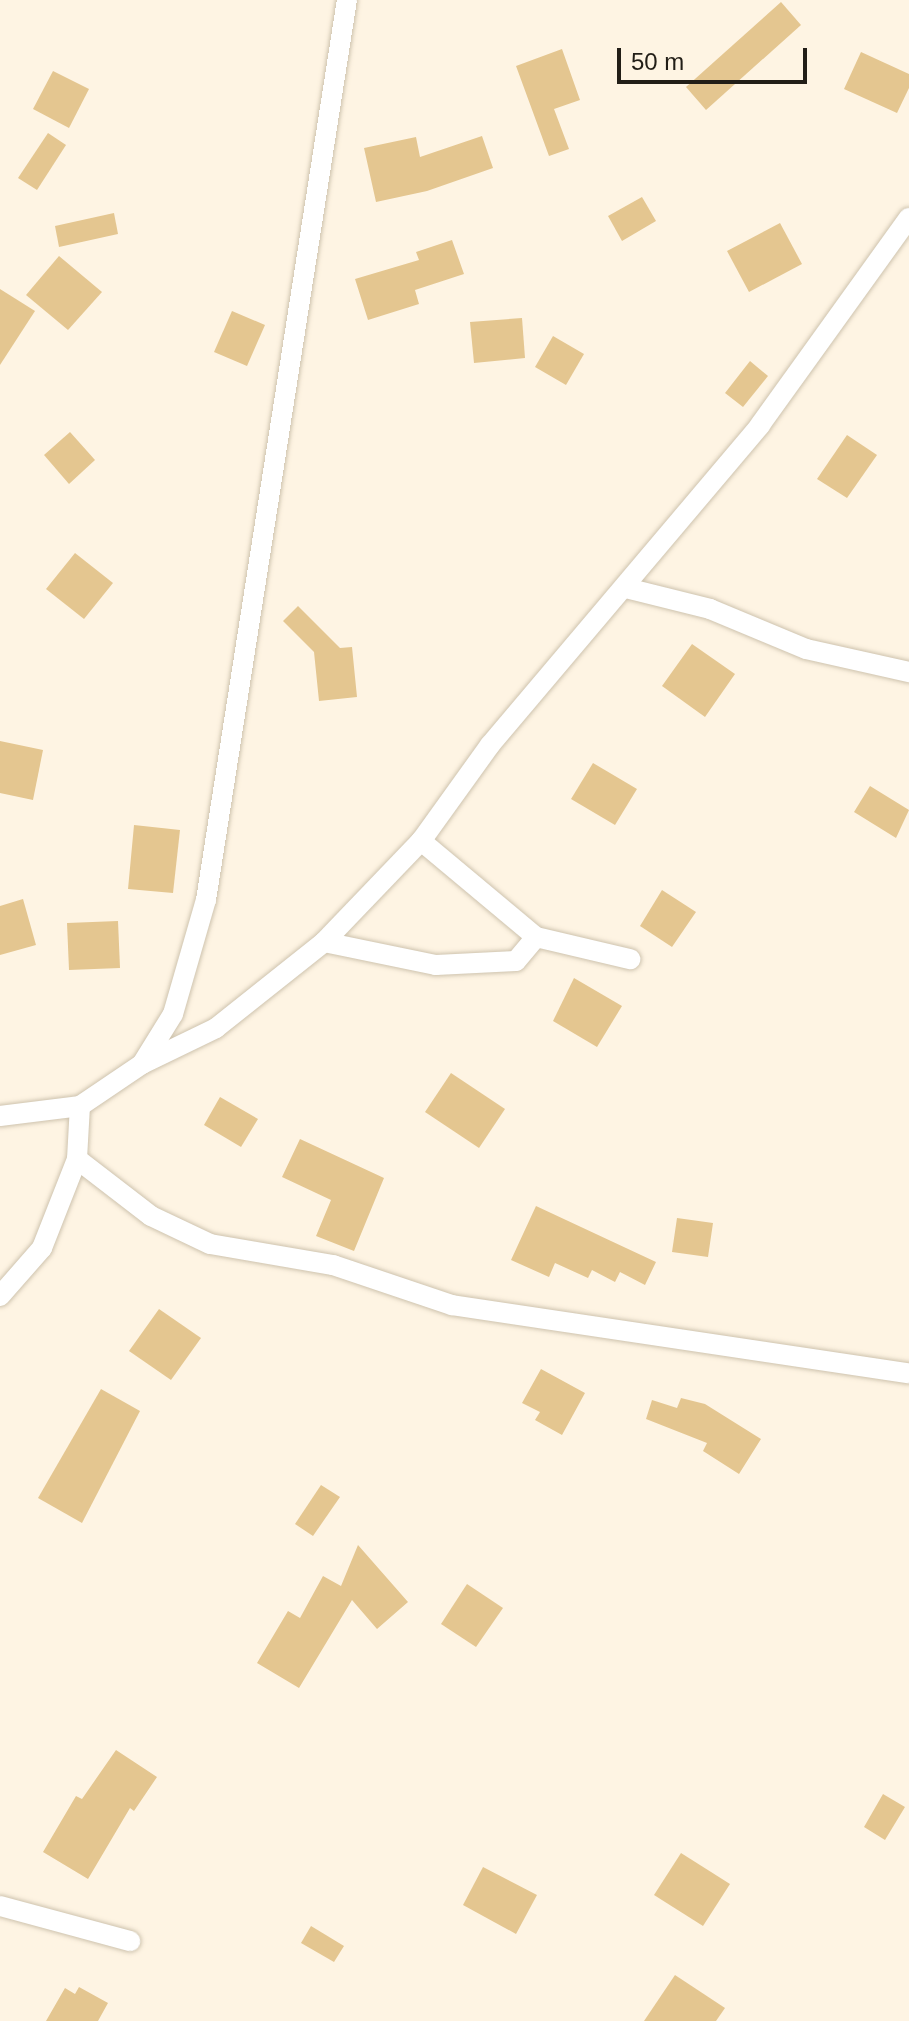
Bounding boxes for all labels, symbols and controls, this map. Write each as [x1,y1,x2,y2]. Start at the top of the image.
scale bar [621,32,811,82]
text: 50 m [631,48,684,75]

